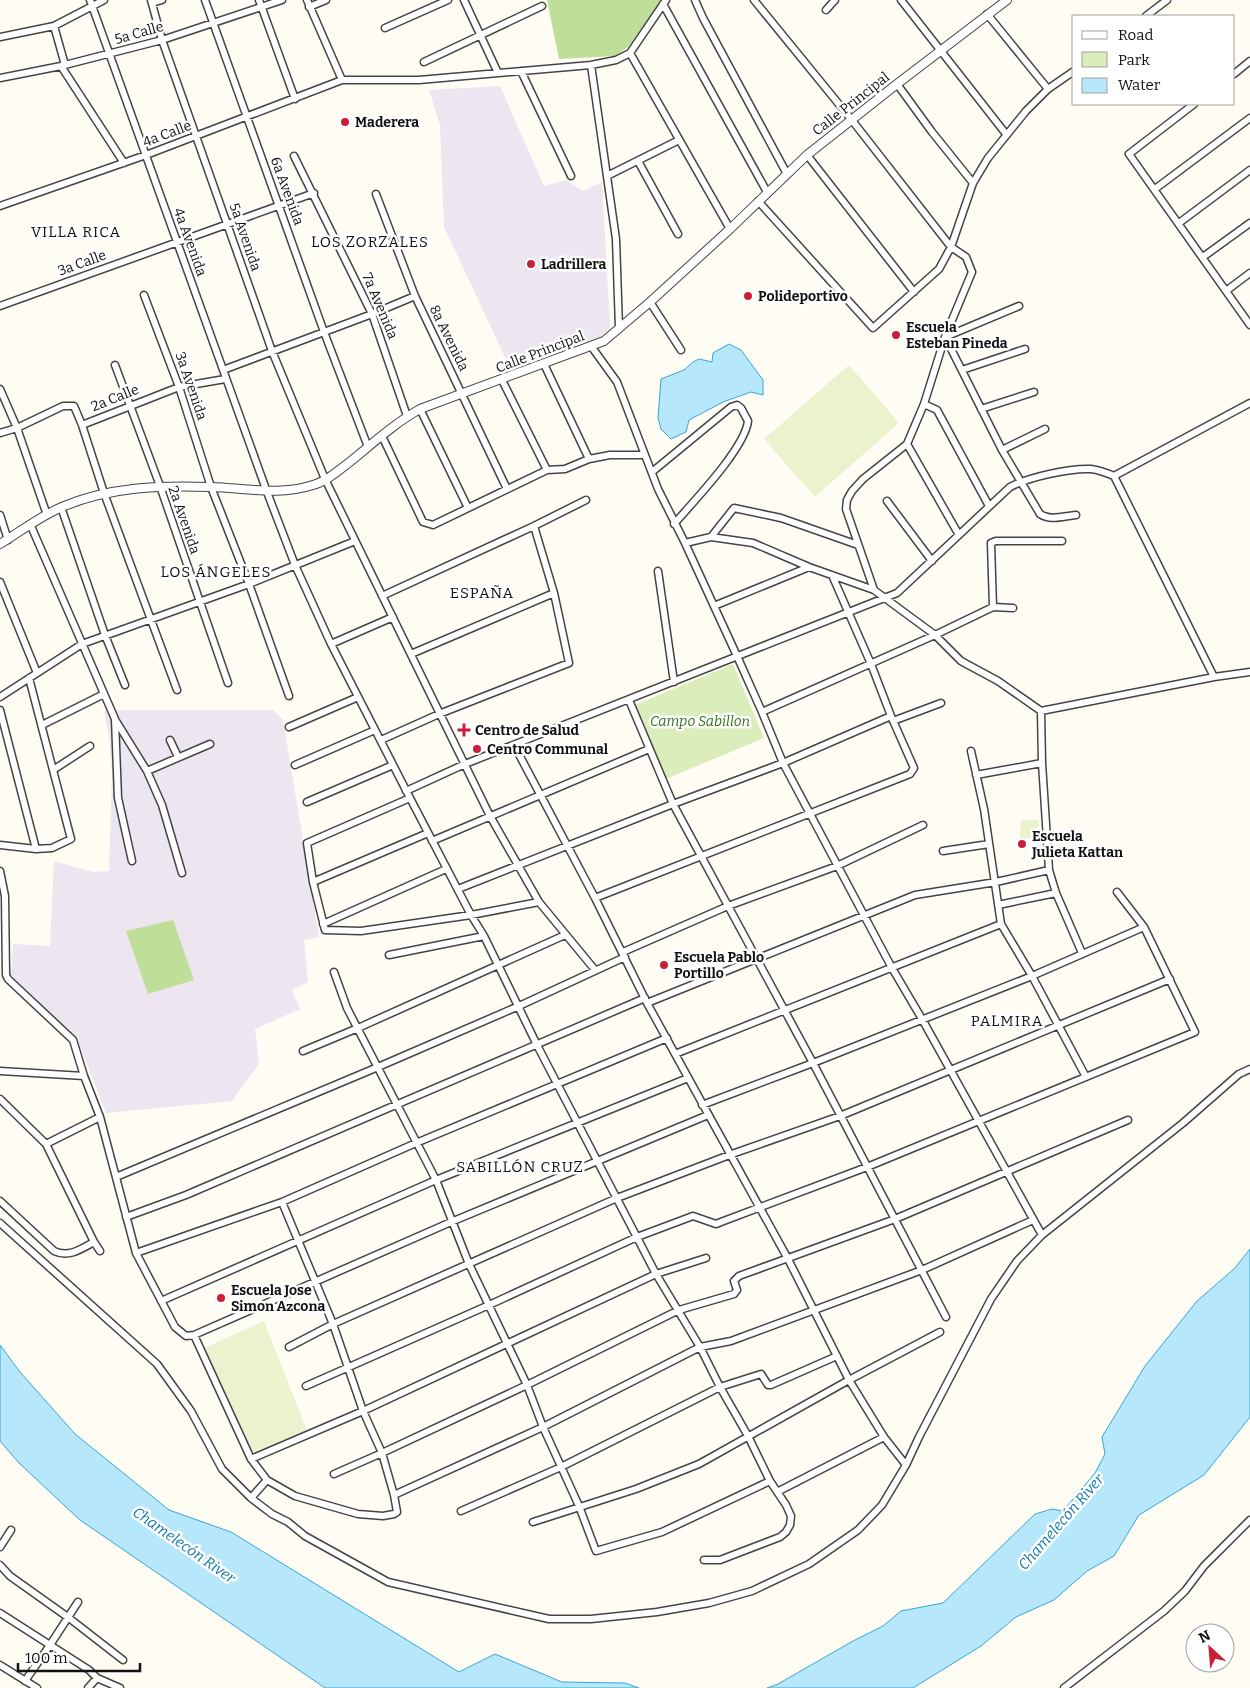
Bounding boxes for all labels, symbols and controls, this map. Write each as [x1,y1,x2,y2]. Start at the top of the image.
legend [1072,15,1235,105]
street label: 5a Calle [113,18,165,48]
text: Road [1118,26,1153,44]
text: Park [1118,51,1150,69]
street label: Calle Principal [809,69,893,139]
text: Water [1118,76,1161,94]
place label: Maderera [355,114,419,131]
marker: Maderera [339,116,351,128]
street label: 4a Calle [140,117,194,151]
street label: 6a Avenida [267,154,307,228]
street label: 5a Avenida [225,201,265,274]
street label: 4a Avenida [170,206,210,279]
district label: VILLA RICA [31,223,121,241]
district label: LOS ZORZALES [311,233,429,251]
street label: 3a Calle [55,246,109,280]
place label: Ladrillera [541,256,607,273]
marker: Ladrillera [525,258,537,270]
street label: 7a Avenida [358,270,402,342]
place label: Polideportivo [758,288,848,305]
marker: Polideportivo [742,290,754,302]
street label: 8a Avenida [426,302,472,374]
place label: Escuela Esteban Pineda [906,319,1008,352]
street label: Calle Principal [493,327,587,377]
marker: Escuela Esteban Pineda [890,329,902,341]
street label: 3a Avenida [171,350,211,423]
street label: 2a Calle [89,381,141,415]
street label: 2a Avenida [164,484,204,557]
district label: LOS ÁNGELES [161,563,271,581]
district label: ESPAÑA [450,584,514,602]
park label: Campo Sabillon [650,713,750,730]
place label: Centro de Salud [475,722,580,739]
marker: Centro de Salud [457,723,471,737]
place label: Centro Communal [487,741,609,758]
marker: Centro Communal [471,743,483,755]
place label: Escuela Julieta Kattan [1031,828,1123,861]
marker: Escuela Julieta Kattan [1016,838,1028,850]
place label: Escuela Pablo Portillo [674,949,764,982]
marker: Escuela Pablo Portillo [658,959,670,971]
district label: PALMIRA [971,1012,1043,1030]
district label: SABILLÓN CRUZ [456,1158,584,1176]
place label: Escuela Jose Simon Azcona [231,1282,325,1315]
marker: Escuela Jose Simon Azcona [215,1292,227,1304]
water label: Chamelecón River [1015,1470,1108,1574]
water label: Chamelecón River [129,1503,239,1588]
north arrow [1185,1623,1235,1673]
text: N [1196,1627,1213,1647]
scale bar [18,1640,140,1672]
text: 100 m [25,1649,68,1667]

